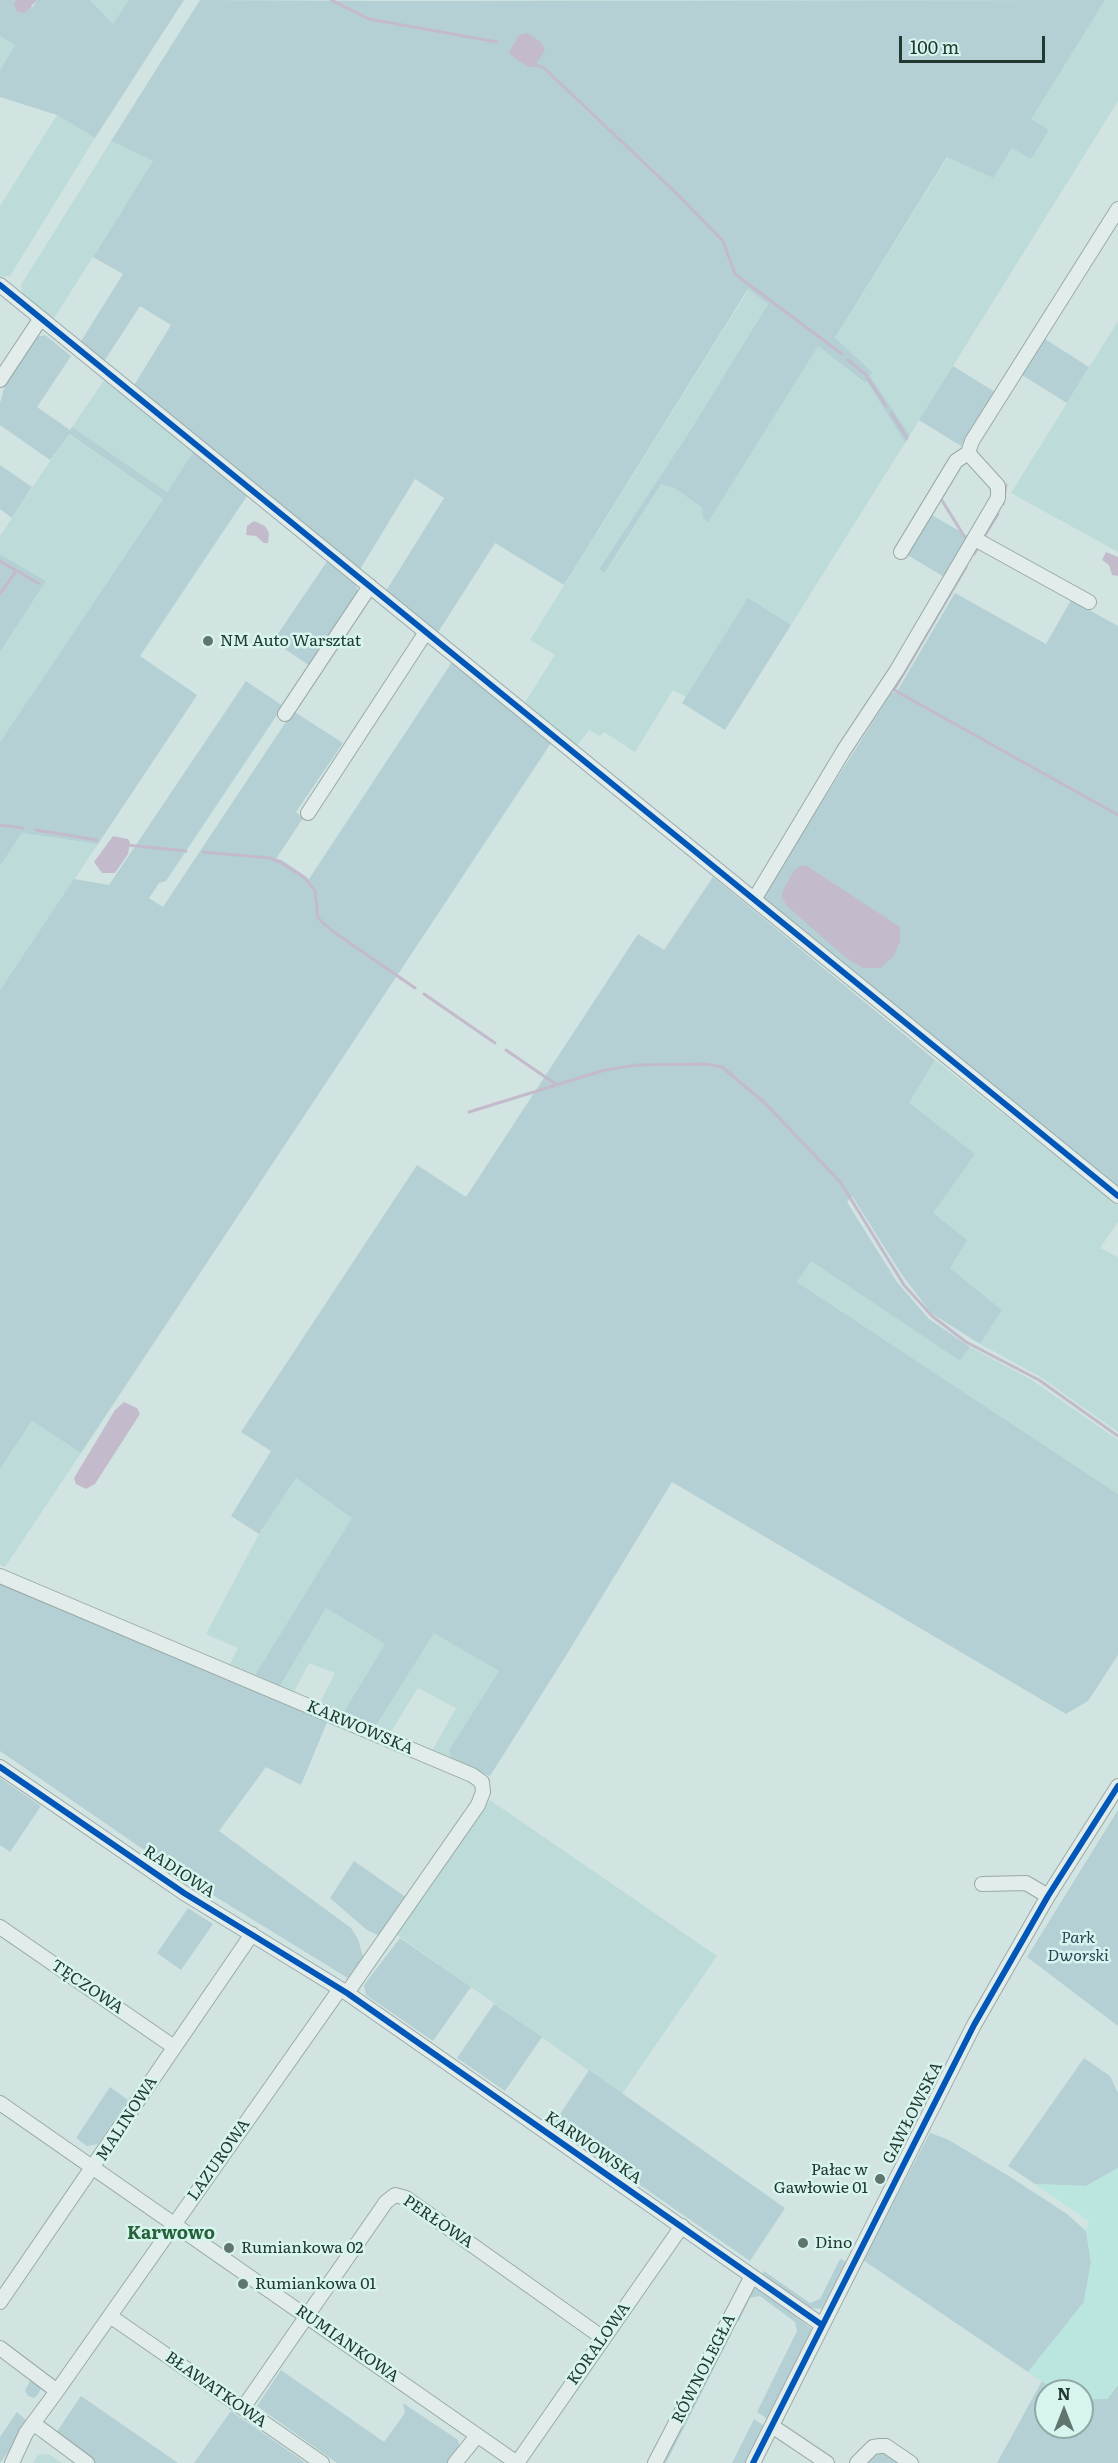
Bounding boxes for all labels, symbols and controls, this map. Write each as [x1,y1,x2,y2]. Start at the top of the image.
scale bar [902,24,1048,62]
text: 100 m [910,33,959,60]
place label: NM Auto Warsztat [220,631,361,651]
marker: NM Auto Warsztat [201,634,215,648]
street label: KARWOWSKA [304,1697,416,1759]
street label: RADIOWA [140,1842,218,1902]
park label: Park Dworski [1047,1928,1109,1966]
street label: TĘCZOWA [47,1956,127,2018]
street label: GAWŁOWSKA [879,2059,947,2167]
street label: MALINOWA [93,2073,161,2165]
street label: KARWOWSKA [541,2107,645,2189]
street label: LAZUROWA [184,2115,254,2205]
place label: Pałac w Gawłowie 01 [774,2160,868,2198]
marker: Pałac w Gawłowie 01 [873,2172,887,2186]
street label: PERŁOWA [399,2191,477,2253]
district label: Karwowo [127,2223,215,2245]
place label: Dino [815,2233,852,2253]
marker: Dino [796,2236,810,2250]
place label: Rumiankowa 02 [241,2238,363,2258]
marker: Rumiankowa 02 [222,2241,236,2255]
place label: Rumiankowa 01 [255,2274,376,2294]
marker: Rumiankowa 01 [236,2277,250,2291]
street label: KORALOWA [564,2299,634,2389]
street label: RUMIANKOWA [292,2301,402,2387]
street label: RÓWNOLEGŁA [668,2311,740,2427]
street label: BŁAWATKOWA [162,2348,270,2432]
north arrow [1034,2379,1094,2439]
text: N [1057,2381,1071,2405]

